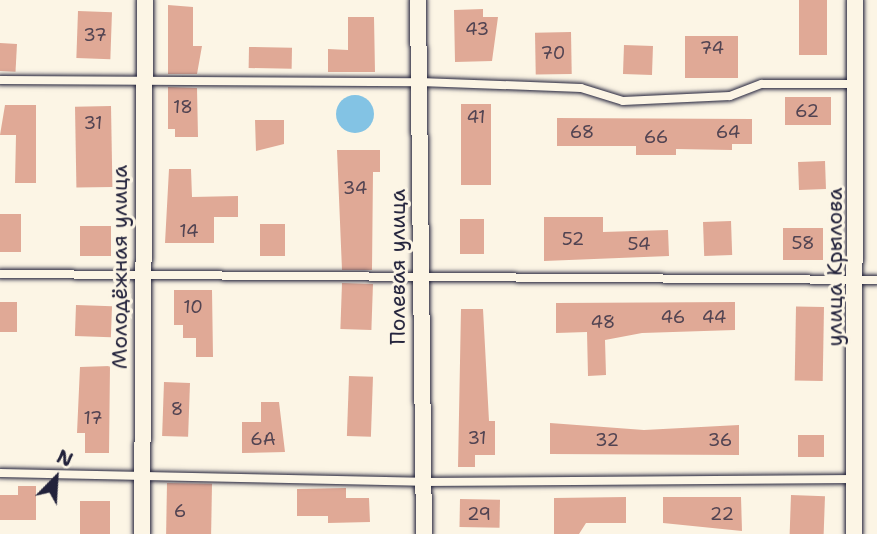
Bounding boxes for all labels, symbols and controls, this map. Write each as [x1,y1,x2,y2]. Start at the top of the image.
house number: 43 [465,18,489,40]
house number: 37 [83,24,107,46]
house number: 74 [700,37,724,59]
house number: 70 [541,42,565,64]
house number: 18 [173,96,193,118]
house number: 62 [795,100,819,122]
house number: 41 [466,106,486,128]
house number: 31 [83,112,103,134]
house number: 68 [570,121,594,143]
house number: 64 [716,121,740,143]
house number: 66 [644,126,668,148]
street label: Молодёжная улица [107,165,133,369]
house number: 34 [343,177,367,199]
street label: улица Крылова [822,188,848,346]
street label: Полевая улица [385,189,411,345]
house number: 14 [179,220,199,242]
house number: 52 [562,228,584,250]
house number: 58 [791,232,815,254]
house number: 54 [627,233,651,255]
house number: 10 [183,296,203,318]
house number: 46 [661,306,685,328]
house number: 44 [702,306,726,328]
house number: 48 [591,311,615,333]
house number: 8 [171,398,183,420]
house number: 17 [83,407,103,429]
house number: 31 [467,427,487,449]
house number: 6А [250,428,276,450]
house number: 32 [595,429,619,451]
house number: 36 [708,429,732,451]
north arrow [21,443,91,513]
text: N [53,444,77,473]
house number: 6 [174,500,186,522]
house number: 29 [467,503,491,525]
house number: 22 [710,503,734,525]

